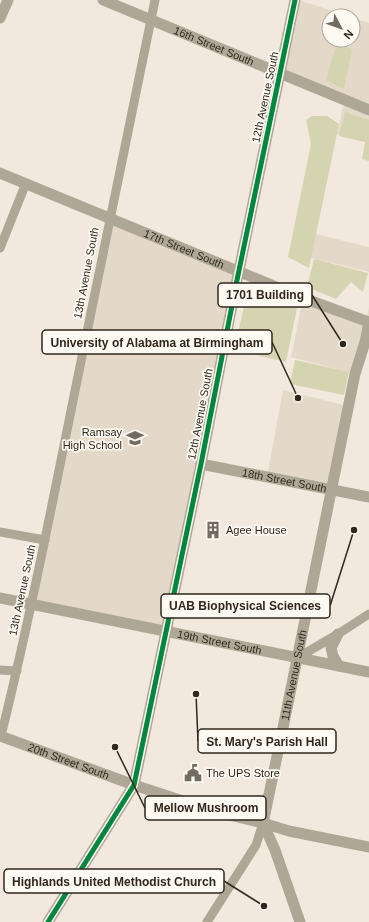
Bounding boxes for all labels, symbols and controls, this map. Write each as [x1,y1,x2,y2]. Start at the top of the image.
north arrow [321,8,361,48]
street label: 16th Street South [172,24,256,68]
text: N [341,28,356,42]
street label: 12th Avenue South [249,50,281,144]
street label: 13th Avenue South [71,226,101,320]
street label: 17th Street South [142,227,226,271]
callout: 1701 Building [218,283,312,307]
text: 1701 Building [226,288,304,302]
callout: University of Alabama at Birmingham [42,330,272,354]
text: University of Alabama at Birmingham [51,336,263,350]
street label: 12th Avenue South [185,367,215,461]
place label: Ramsay High School [63,426,122,451]
school or university icon: Ramsay High School [125,428,145,448]
street label: 18th Street South [241,466,328,495]
building icon: Agee House [203,520,223,540]
place label: Agee House [226,524,287,536]
street label: 13th Avenue South [6,543,38,637]
callout: UAB Biophysical Sciences [161,594,330,618]
text: UAB Biophysical Sciences [169,599,321,613]
street label: 19th Street South [176,628,263,656]
street label: 11th Avenue South [279,629,309,721]
callout: St. Mary's Parish Hall [198,729,336,753]
text: St. Mary's Parish Hall [206,735,328,749]
street label: 20th Street South [26,741,111,781]
public building icon: The UPS Store [183,763,203,783]
place label: The UPS Store [206,767,280,779]
callout: Mellow Mushroom [145,796,266,820]
text: Mellow Mushroom [154,801,258,815]
callout: Highlands United Methodist Church [4,869,224,893]
text: Highlands United Methodist Church [12,875,216,889]

